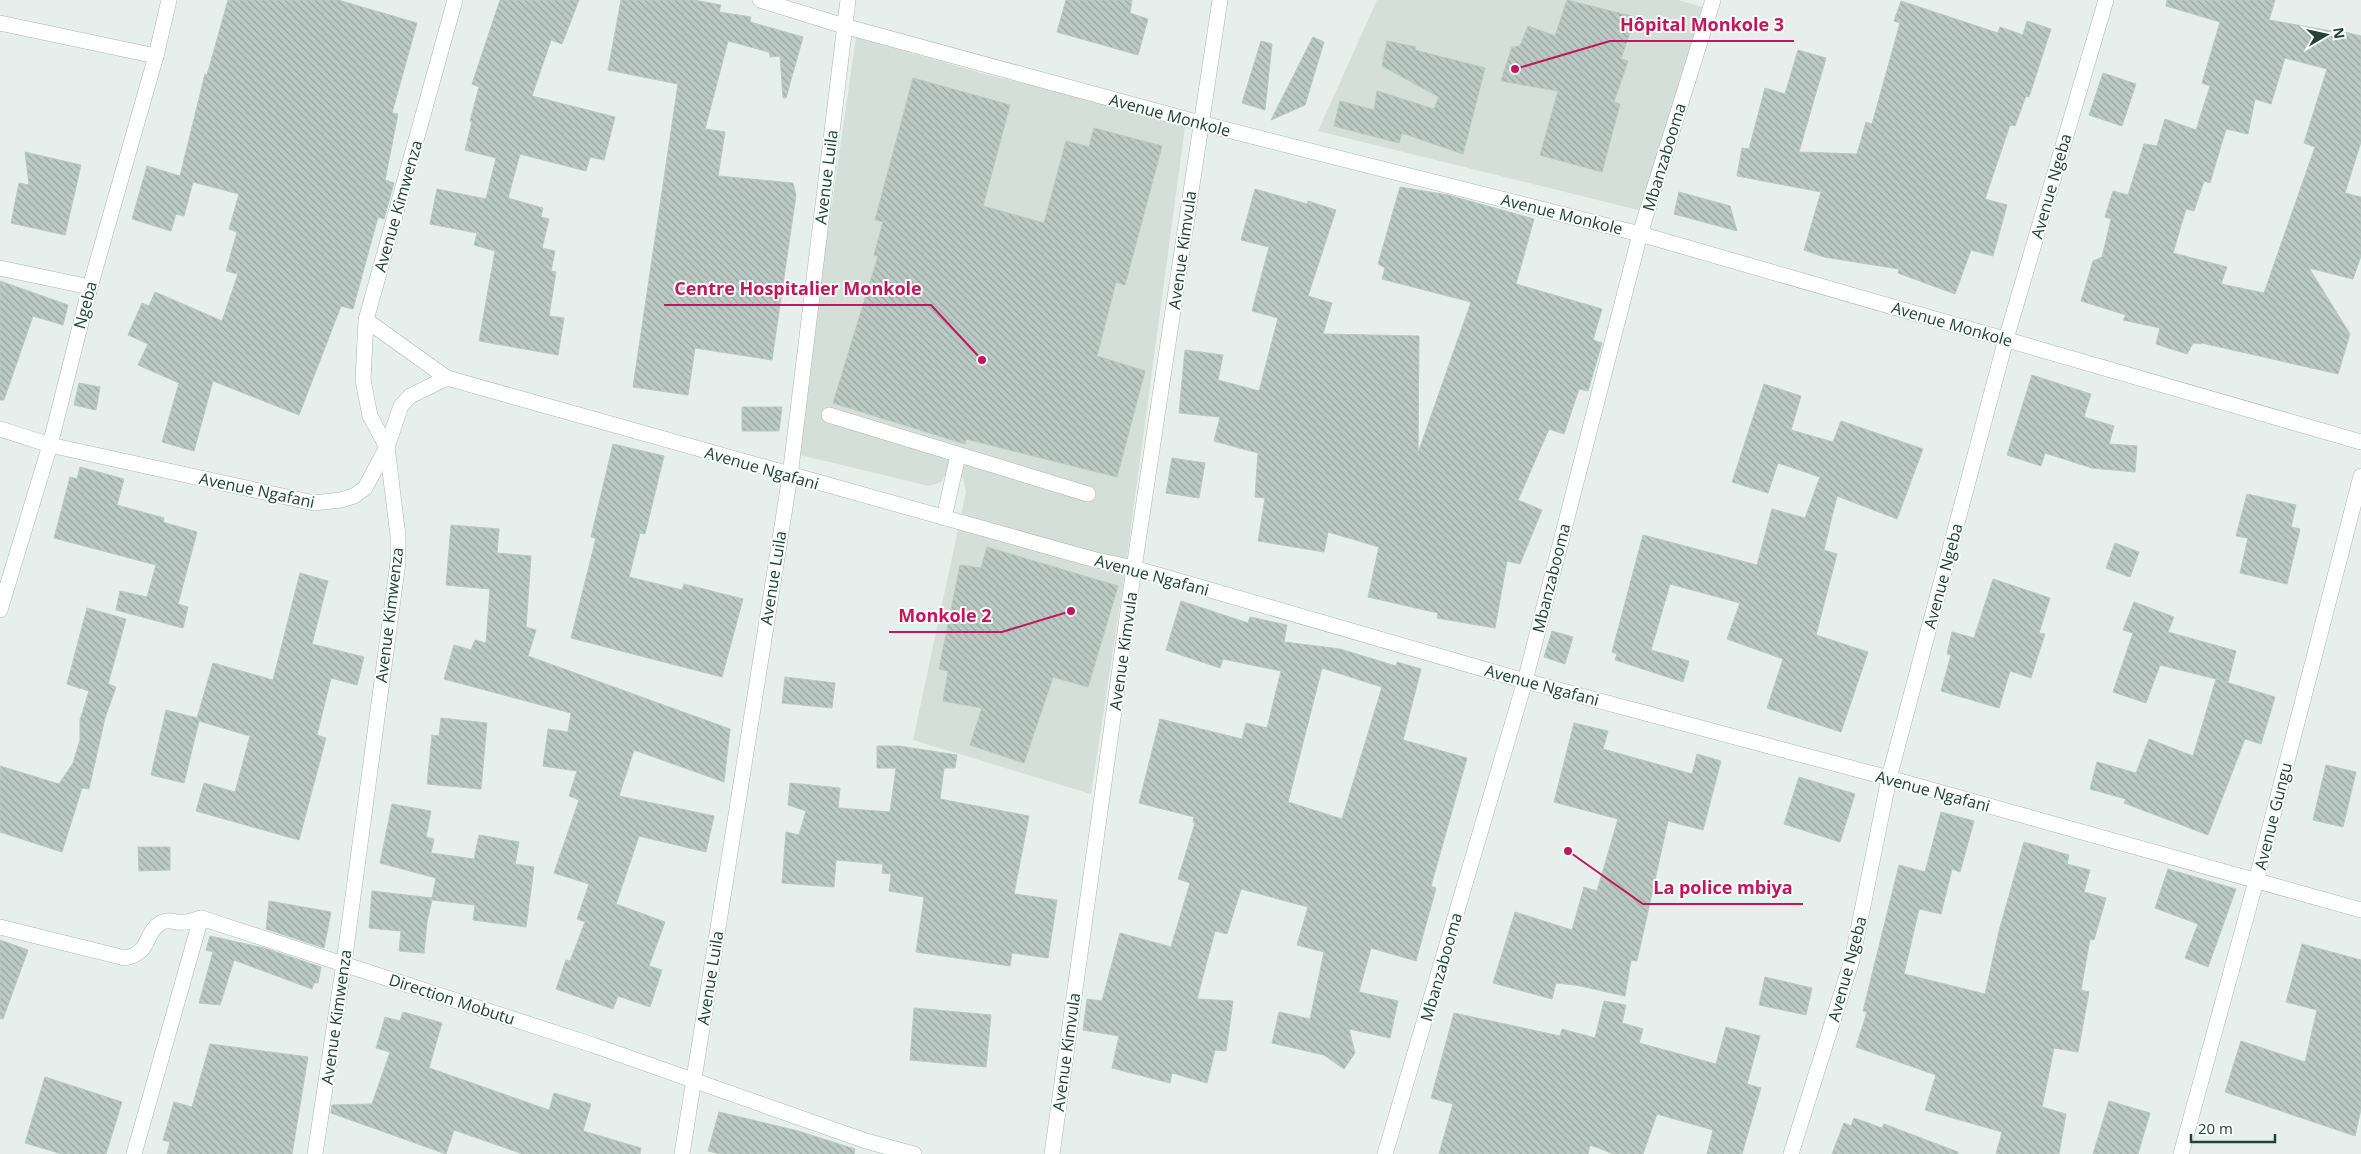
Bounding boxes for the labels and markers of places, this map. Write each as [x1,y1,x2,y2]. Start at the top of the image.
callout: Hôpital Monkole 3 [1610,8,1794,41]
callout: Centre Hospitalier Monkole [664,272,931,305]
callout: Monkole 2 [889,599,1002,632]
callout: La police mbiya [1643,871,1803,904]

